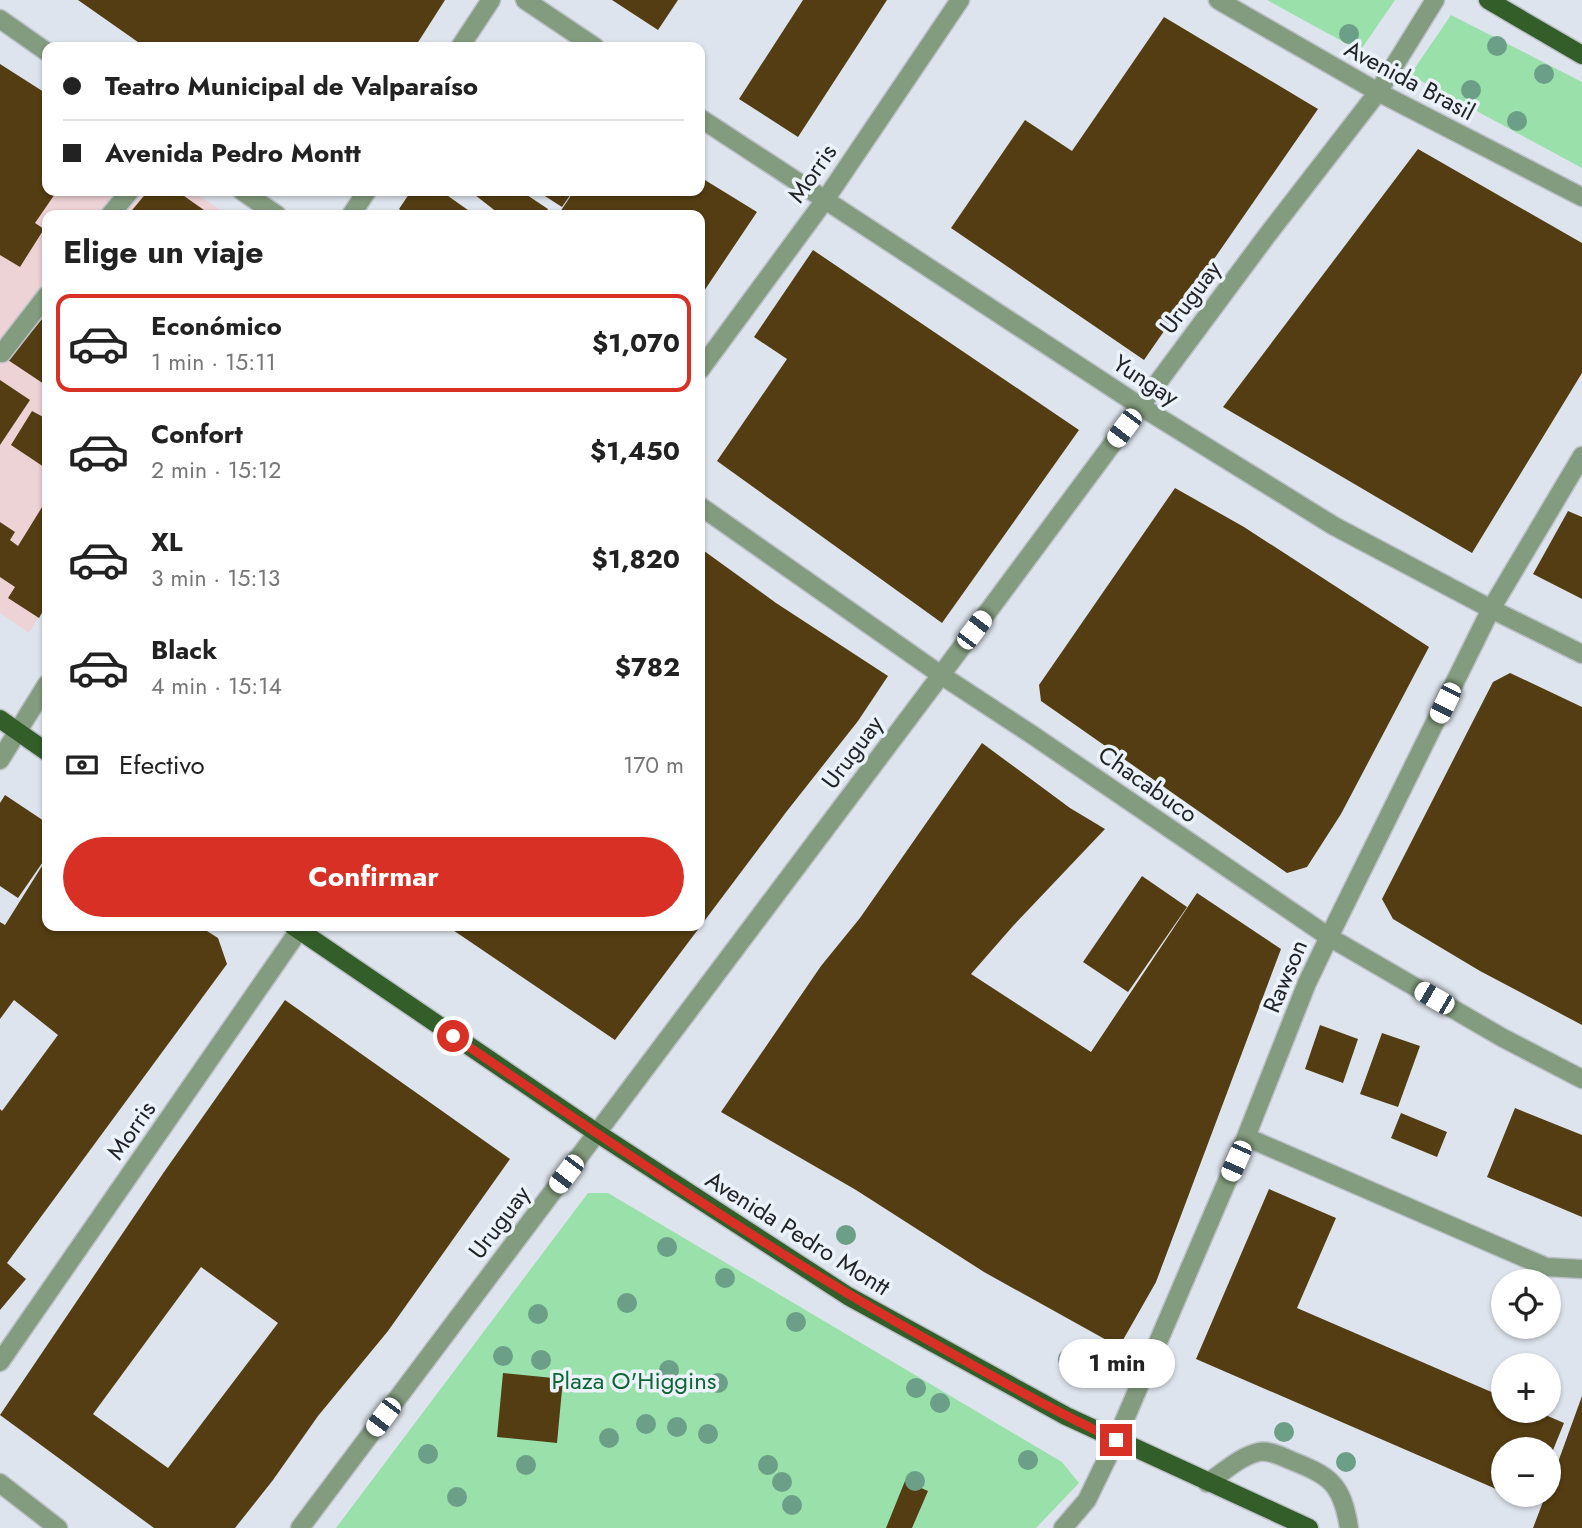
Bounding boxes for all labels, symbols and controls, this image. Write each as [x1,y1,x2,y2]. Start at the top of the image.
street label: Avenida Brasil [1339,31,1481,129]
text: Teatro Municipal de Valparaíso [105,67,478,105]
text: Avenida Pedro Montt [105,134,361,172]
street label: Morris [779,136,845,210]
text: Elige un viaje [63,229,264,275]
street label: Uruguay [1151,253,1230,341]
text: Económico [151,307,282,345]
icon: car [67,312,130,375]
text: $1,070 [592,324,680,362]
text: 1 min · 15:11 [151,345,276,379]
street label: Yungay [1106,346,1186,415]
car [1103,405,1146,451]
text: Confort [151,415,243,453]
icon: car [67,420,130,483]
text: $1,450 [590,432,680,470]
text: 2 min · 15:12 [151,453,281,487]
text: XL [151,523,183,561]
icon: car [67,528,130,591]
text: $1,820 [592,540,680,578]
text: 3 min · 15:13 [151,561,280,595]
car [953,607,996,653]
text: Black [151,631,217,669]
icon: car [67,636,130,699]
text: $782 [615,648,680,686]
text: 4 min · 15:14 [151,669,282,703]
car [1427,680,1464,726]
street label: Uruguay [813,708,892,796]
street label: Chacabuco [1091,737,1205,831]
icon: cash [63,746,101,784]
text: Efectivo [119,746,205,784]
text: 170 m [623,748,684,782]
button: Confirmar [63,837,684,917]
street label: Rawson [1254,934,1316,1018]
car [1411,978,1458,1018]
route start [437,1020,469,1052]
street label: Morris [98,1093,164,1167]
car [1218,1138,1255,1184]
car [545,1151,588,1197]
street label: Avenida Pedro Montt [699,1162,897,1304]
street label: Uruguay [460,1178,539,1266]
map controls [1491,1269,1561,1507]
button: locate [1491,1269,1561,1339]
callout: 1 min [1058,1338,1174,1388]
text: 1 min [1088,1346,1146,1380]
button: + [1491,1353,1561,1423]
park label: Plaza O'Higgins [551,1363,717,1398]
car [362,1394,405,1440]
route end [1100,1424,1132,1456]
button: − [1491,1437,1561,1507]

